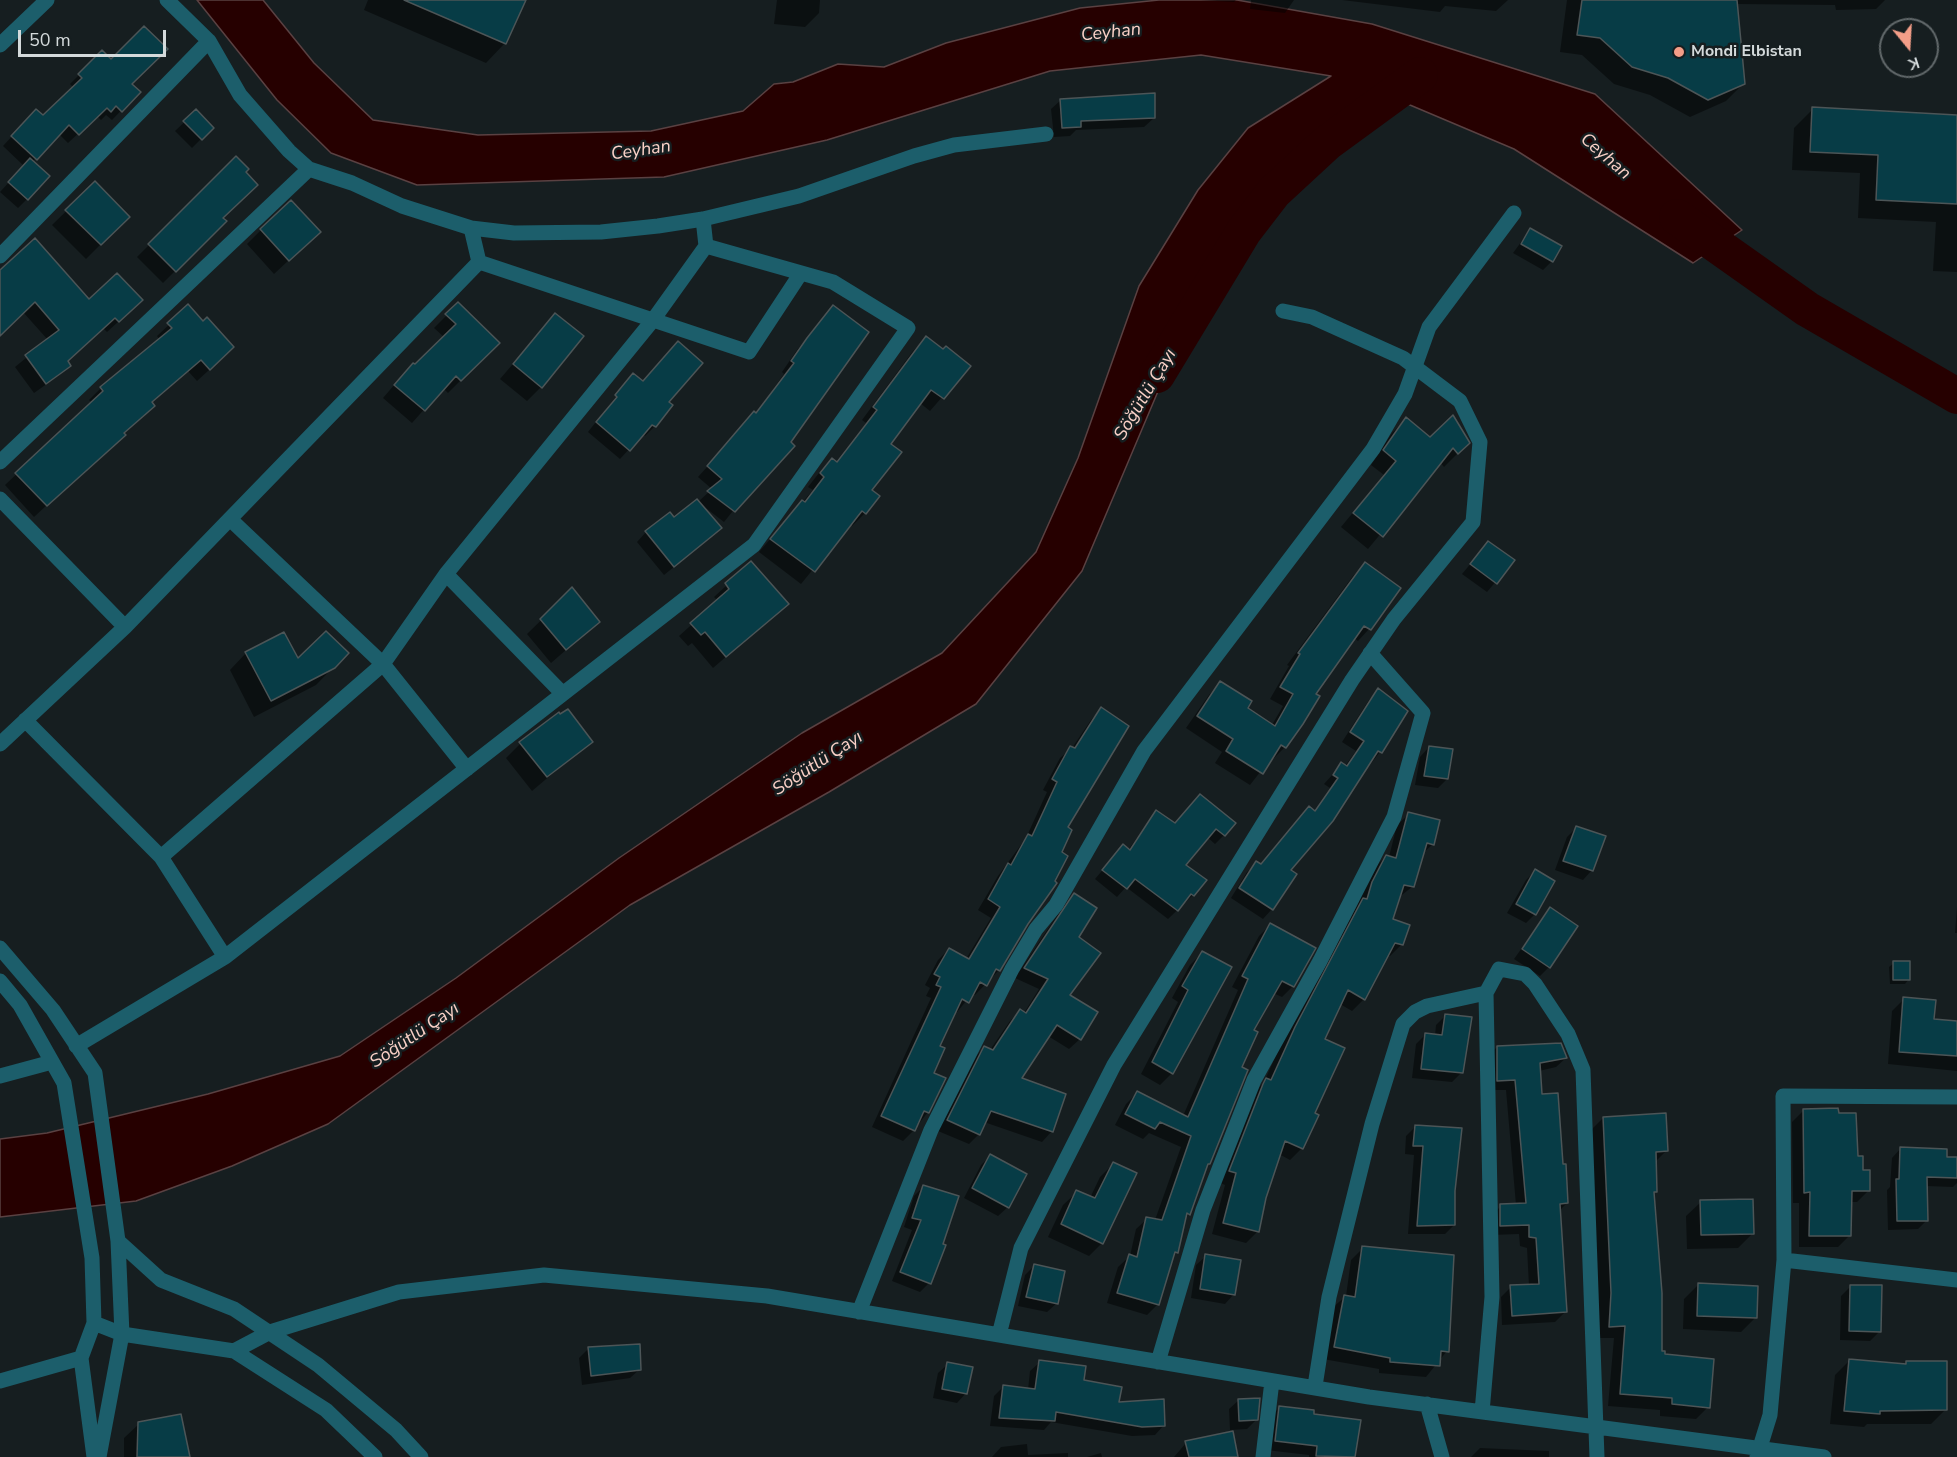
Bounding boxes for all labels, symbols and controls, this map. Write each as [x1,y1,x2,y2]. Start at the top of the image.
scale bar [21,18,170,56]
north arrow [1879,18,1939,78]
water label: Ceyhan [1080,19,1142,47]
text: 50 m [29,28,71,52]
place label: Mondi Elbistan [1691,42,1802,62]
marker: Mondi Elbistan [1672,45,1686,59]
text: K [1905,51,1922,75]
water label: Ceyhan [1575,129,1635,185]
water label: Ceyhan [610,136,672,166]
water label: Söğütlü Çayı [1110,345,1182,445]
water label: Söğütlü Çayı [769,727,867,801]
water label: Söğütlü Çayı [366,998,464,1074]

